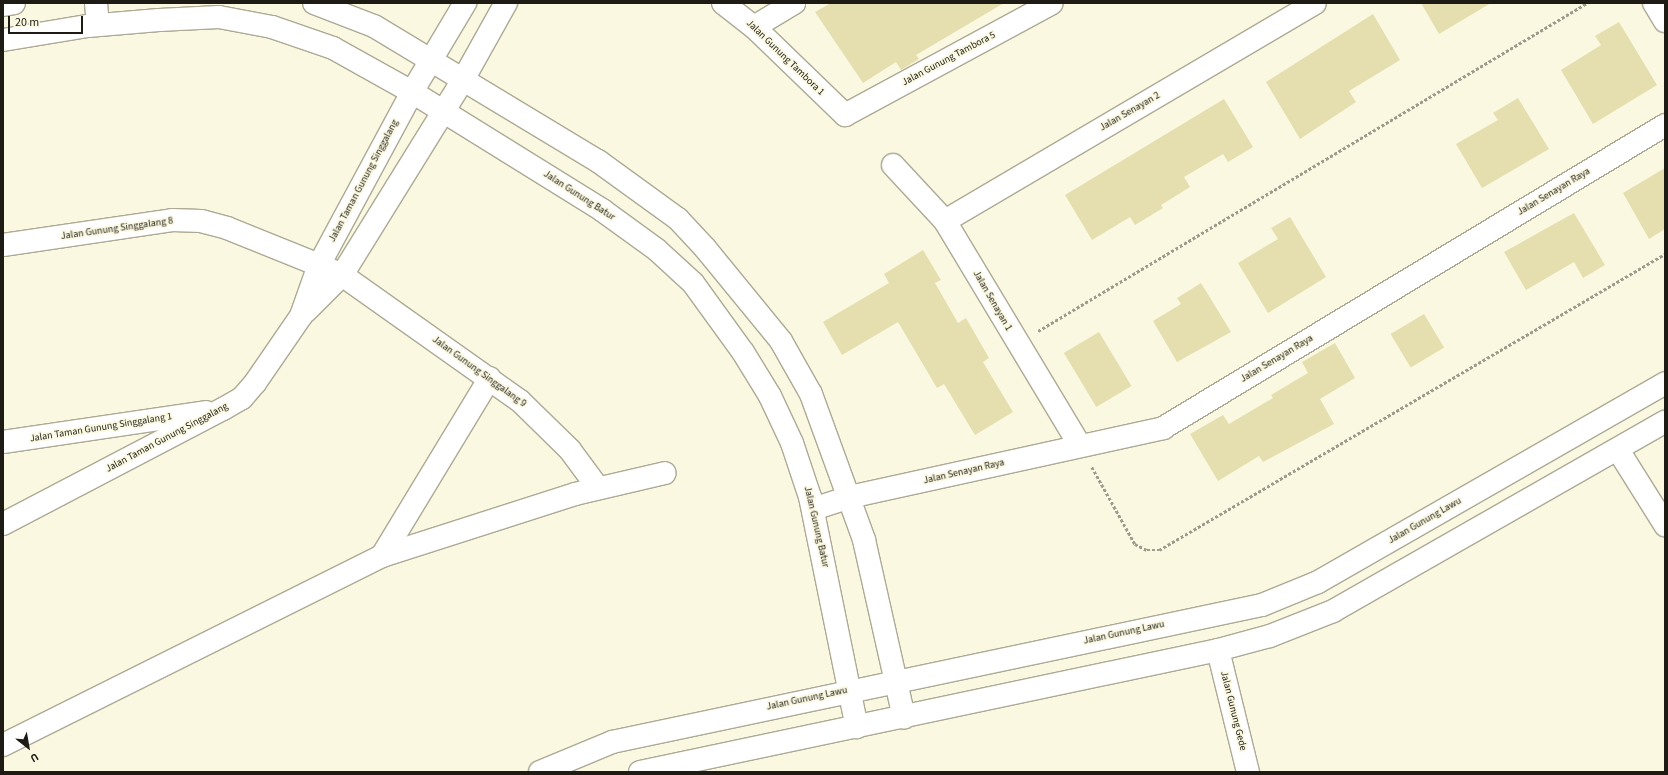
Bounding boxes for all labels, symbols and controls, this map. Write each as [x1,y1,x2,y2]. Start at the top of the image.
scale bar [10,8,85,34]
text: 20 m [15,14,39,31]
street label: Jalan Gunung Tambora 1 [743,18,827,98]
street label: Jalan Gunung Tambora 5 [900,29,998,89]
street label: Jalan Senayan 2 [1098,90,1162,134]
street label: Jalan Taman Gunung Singgalang [327,118,401,244]
street label: Jalan Senayan Raya [1515,166,1593,218]
street label: Jalan Gunung Batur [541,168,617,224]
street label: Jalan Gunung Singgalang 8 [60,215,174,243]
street label: Jalan Senayan 1 [970,269,1014,333]
street label: Jalan Senayan Raya [1238,333,1316,385]
street label: Jalan Gunung Singgalang 9 [430,334,528,410]
street label: Jalan Taman Gunung Singgalang [104,401,230,475]
street label: Jalan Taman Gunung Singgalang 1 [29,411,173,445]
street label: Jalan Senayan Raya [922,457,1006,487]
street label: Jalan Gunung Batur [801,485,831,569]
street label: Jalan Gunung Lawu [1386,495,1464,547]
street label: Jalan Gunung Lawu [1082,619,1166,647]
street label: Jalan Gunung Gede [1217,670,1249,752]
street label: Jalan Gunung Lawu [765,685,849,713]
north arrow [8,727,48,767]
text: U [27,749,41,766]

